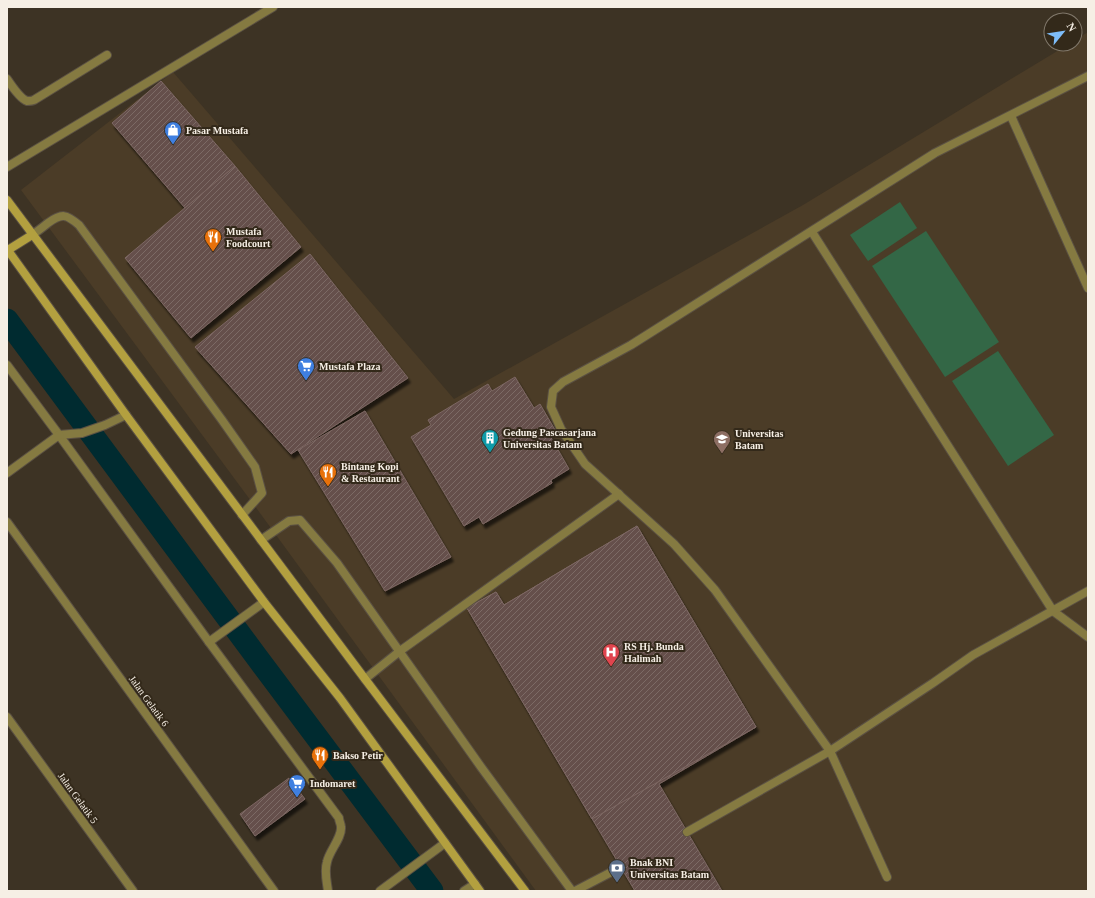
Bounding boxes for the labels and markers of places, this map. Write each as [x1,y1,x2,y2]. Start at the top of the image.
shop icon: Pasar Mustafa [163,120,183,145]
place label: Pasar Mustafa [186,125,248,136]
place label: Mustafa Foodcourt [226,226,271,249]
restaurant icon: Mustafa Foodcourt [203,227,223,252]
supermarket icon: Mustafa Plaza [296,356,316,381]
place label: Mustafa Plaza [319,361,380,372]
place label: Gedung Pascasarjana Universitas Batam [503,427,596,450]
building icon: Gedung Pascasarjana Universitas Batam [480,428,500,453]
place label: Universitas Batam [735,428,783,451]
school or university icon: Universitas Batam [712,429,732,454]
place label: Bintang Kopi & Restaurant [341,461,400,484]
restaurant icon: Bintang Kopi & Restaurant [318,462,338,487]
place label: RS Hj. Bunda Halimah [624,641,684,664]
hospital icon: RS Hj. Bunda Halimah [601,642,621,667]
restaurant icon: Bakso Petir [310,745,330,770]
place label: Bakso Petir [333,750,383,761]
supermarket icon: Indomaret [287,773,307,798]
place label: Indomaret [310,778,356,789]
place label: Bnak BNI Universitas Batam [630,857,710,880]
bank icon: Bnak BNI Universitas Batam [607,858,627,883]

